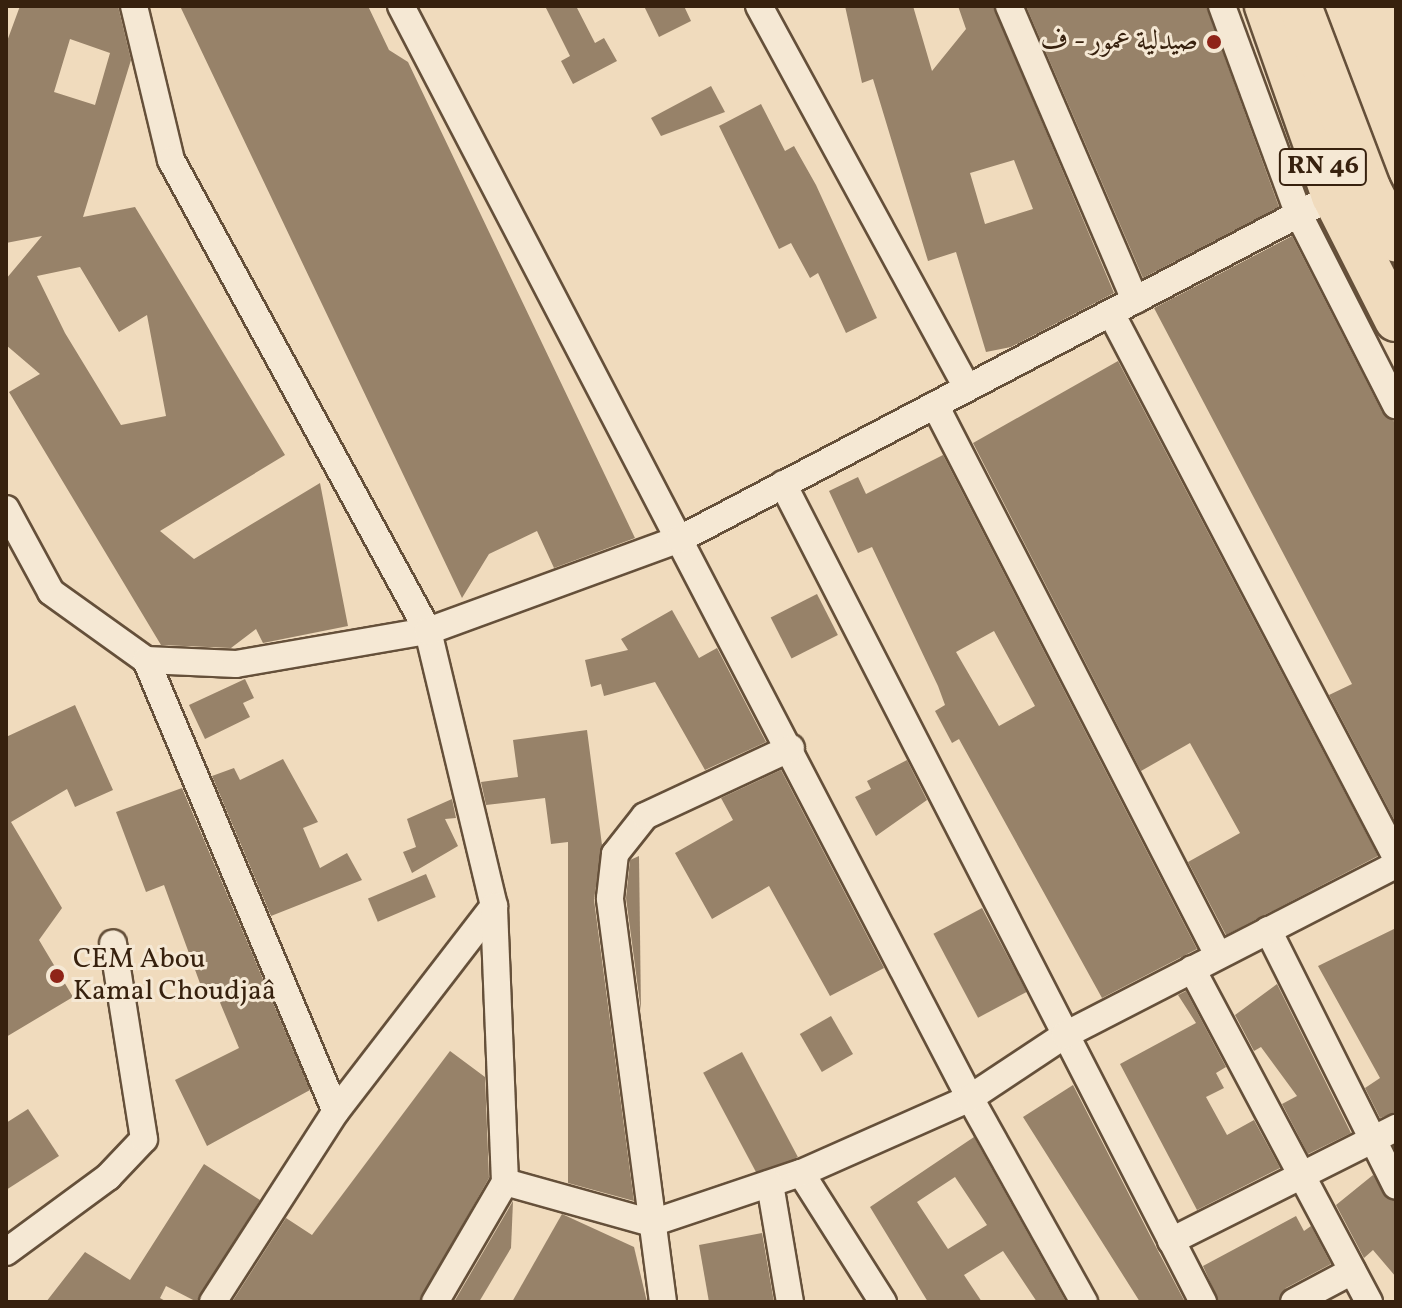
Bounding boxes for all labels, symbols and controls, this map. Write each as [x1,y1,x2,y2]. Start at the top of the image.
place label: صيدلية عمور - ف [1039,25,1198,59]
marker: صيدلية عمور - ف [1205,33,1223,51]
road number: RN 46 [1277,145,1369,189]
place label: CEM Abou Kamal Choudjaâ [73,943,276,1009]
marker: CEM Abou Kamal Choudjaâ [48,967,66,985]

